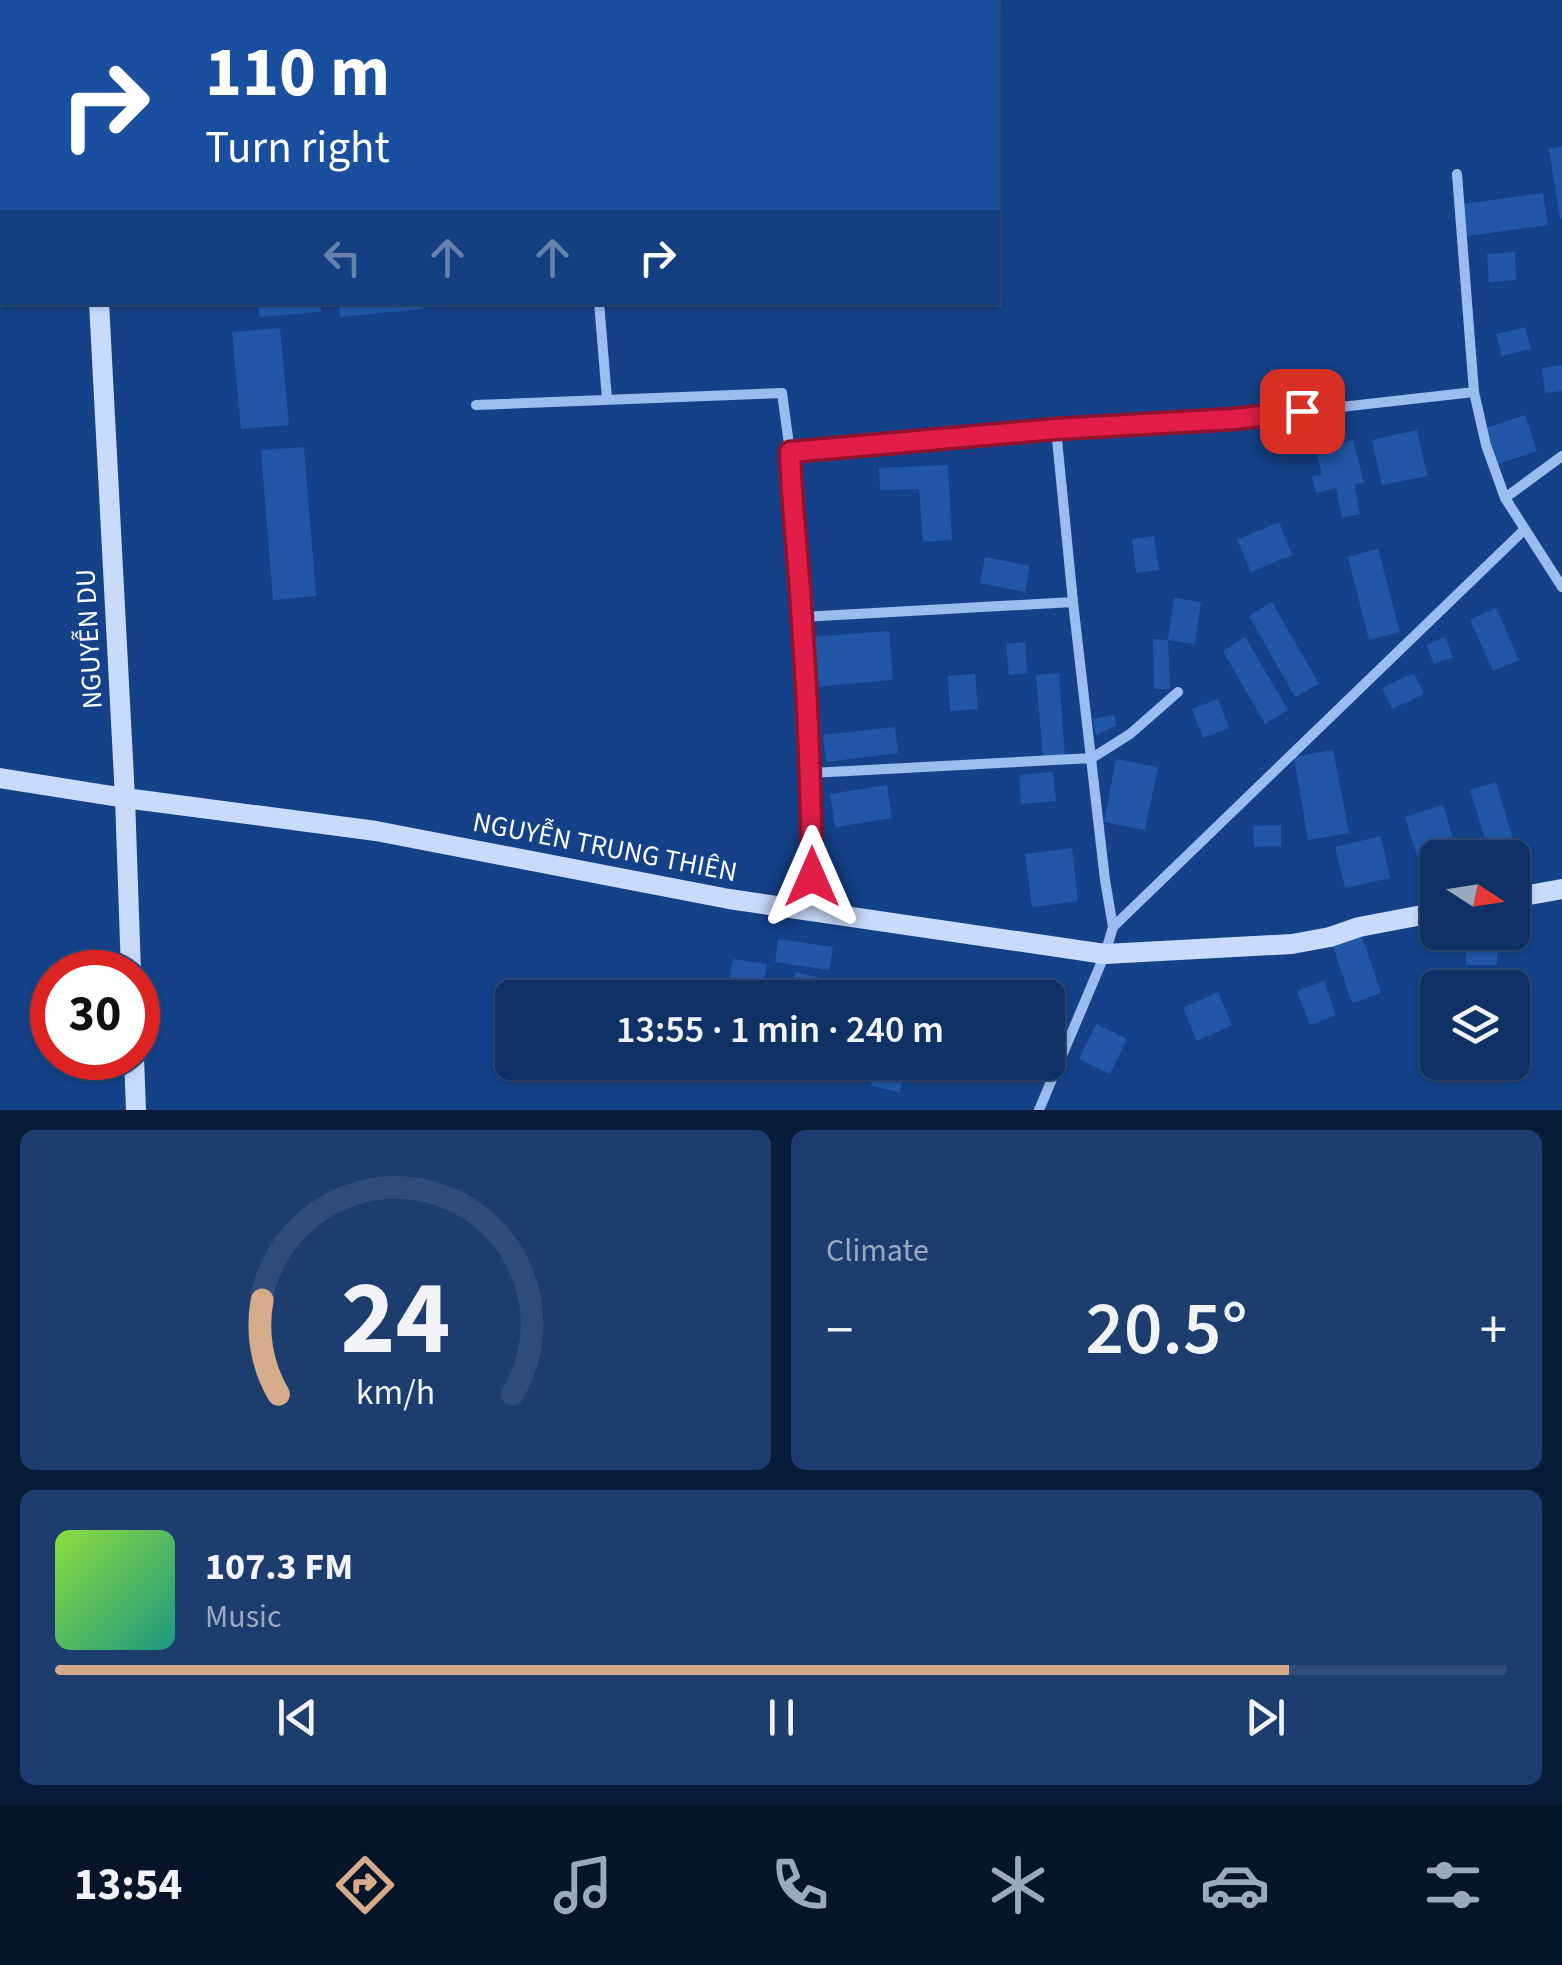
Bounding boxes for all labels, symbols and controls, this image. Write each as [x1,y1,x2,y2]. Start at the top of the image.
text: 110 m [205,23,390,123]
icon: right [40,40,170,170]
text: Turn right [205,116,390,180]
icon: left [315,230,370,285]
icon: ahead [420,230,475,285]
icon: ahead [525,230,580,285]
icon: right [630,230,685,285]
pin [1260,369,1345,454]
icon: arrive [1275,384,1330,439]
street label: NGUYỄN DU [65,568,113,710]
street label: NGUYỄN TRUNG THIÊN [469,802,741,892]
position arrow [760,825,864,929]
north arrow [1420,840,1530,950]
map controls [1420,840,1530,1080]
speed limit sign: 30 [30,950,160,1080]
button: layers [1420,970,1530,1080]
text: 13:55 · 1 min · 240 m [616,1003,944,1057]
text: Climate [826,1228,929,1274]
text: 24 [341,1246,450,1394]
text: 20.5° [1085,1276,1248,1383]
text: − [826,1292,853,1370]
text: + [1480,1292,1507,1370]
text: km/h [356,1367,435,1418]
text: 107.3 FM [205,1540,353,1594]
text: Music [205,1594,282,1640]
icon: previous [270,1690,325,1745]
icon: pause [754,1690,809,1745]
icon: next [1238,1690,1293,1745]
icon: directions [330,1850,400,1920]
icon: music [548,1850,618,1920]
icon: phone [765,1850,835,1920]
icon: climate [983,1850,1053,1920]
icon: car [1200,1850,1270,1920]
icon: filters [1418,1850,1488,1920]
text: 13:54 [74,1853,182,1917]

